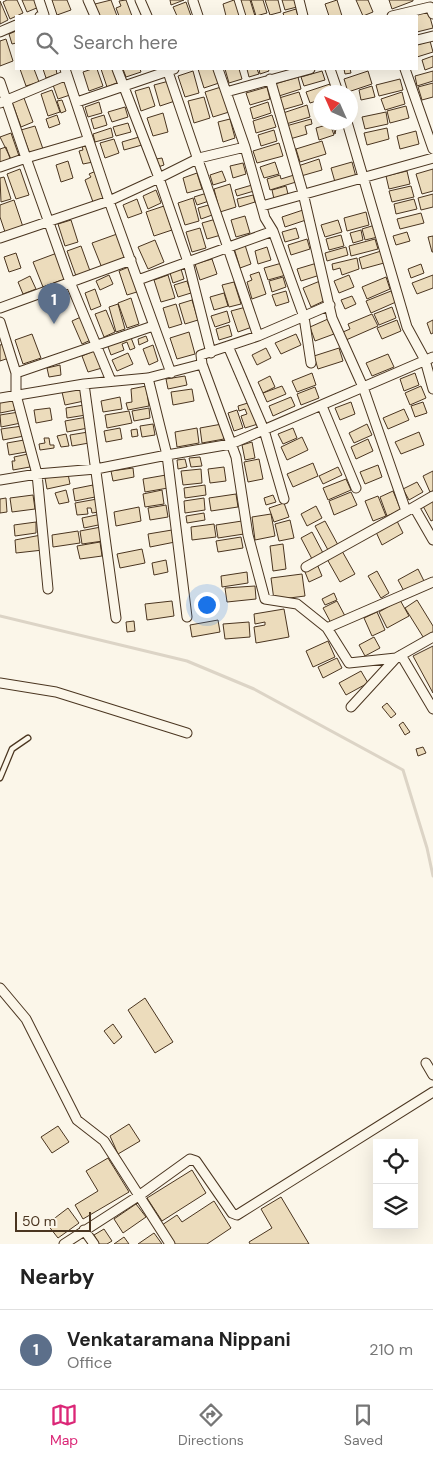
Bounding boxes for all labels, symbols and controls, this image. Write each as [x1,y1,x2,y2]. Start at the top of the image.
search box [15,15,418,70]
icon: search [33,29,61,57]
text: Search here [73,30,178,55]
north arrow [313,85,358,130]
pin: 1 [38,283,70,324]
your location [194,592,220,618]
map controls [373,1139,418,1229]
button: locate [373,1139,418,1184]
button: layers [373,1184,418,1229]
scale bar [15,1209,91,1232]
text: 50 m [22,1212,56,1230]
text: Nearby [20,1263,94,1291]
text: Venkataramana Nippani [67,1327,291,1352]
text: 1 [33,1339,39,1360]
text: 210 m [369,1339,413,1360]
text: Office [67,1352,112,1373]
tab: Map [50,1401,78,1449]
tab: Directions [178,1401,244,1449]
tab: Saved [344,1401,383,1449]

